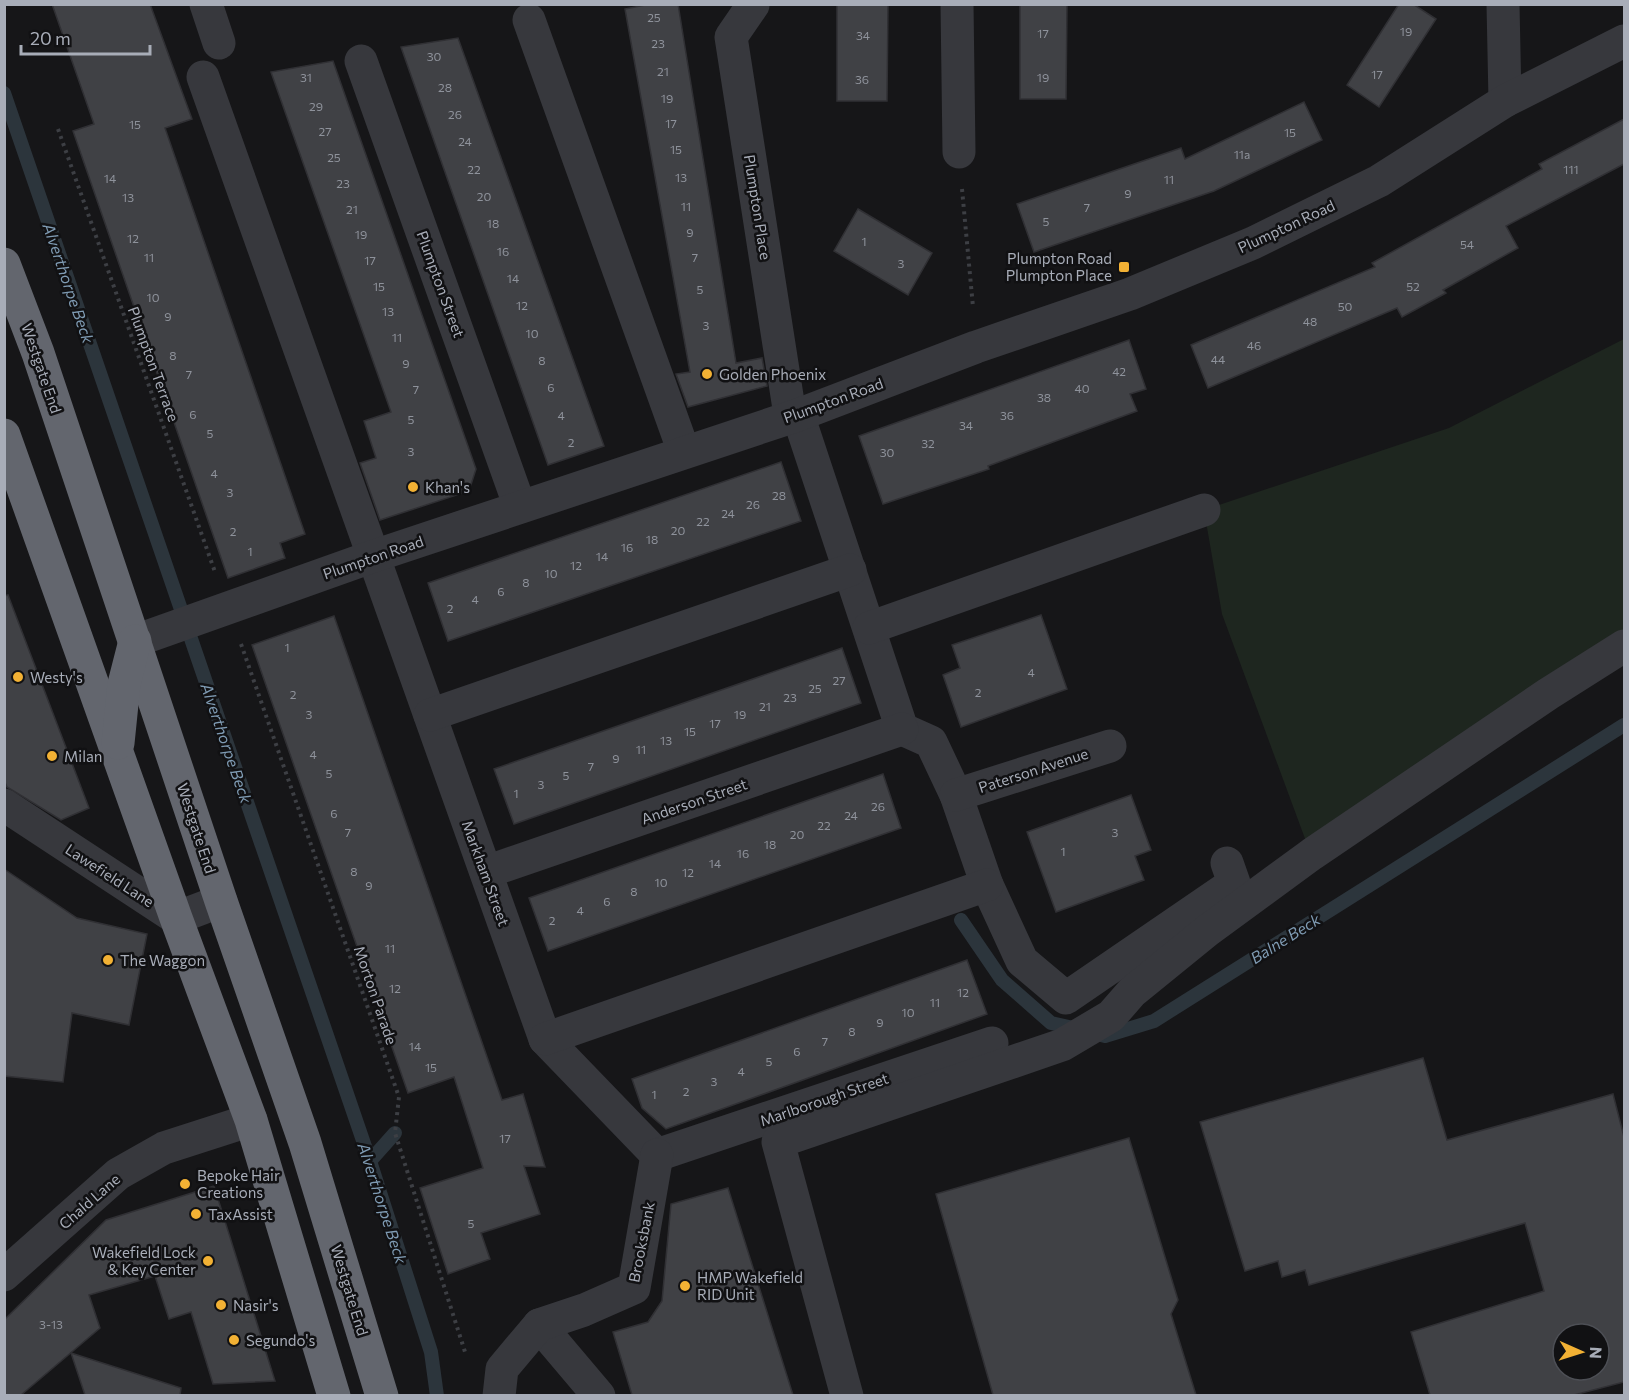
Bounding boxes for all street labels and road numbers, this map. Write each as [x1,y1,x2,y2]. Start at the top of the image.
street label: Plumpton Place [741,153,775,261]
street label: Plumpton Road [1235,196,1337,256]
street label: Plumpton Street [413,228,469,340]
street label: Plumpton Terrace [125,304,183,424]
street label: Westgate End [18,321,66,415]
street label: Plumpton Road [781,374,885,426]
street label: Plumpton Road [320,531,426,583]
street label: Paterson Avenue [976,744,1090,796]
street label: Anderson Street [639,774,749,828]
street label: Westgate End [174,781,220,875]
street label: Markham Street [459,818,513,928]
street label: Lawefield Lane [62,840,158,910]
street label: Morton Parade [351,943,401,1047]
street label: Marlborough Street [757,1069,891,1129]
street label: Chald Lane [55,1170,123,1232]
street label: Brooksbank [624,1200,658,1284]
street label: Westgate End [328,1242,372,1338]

